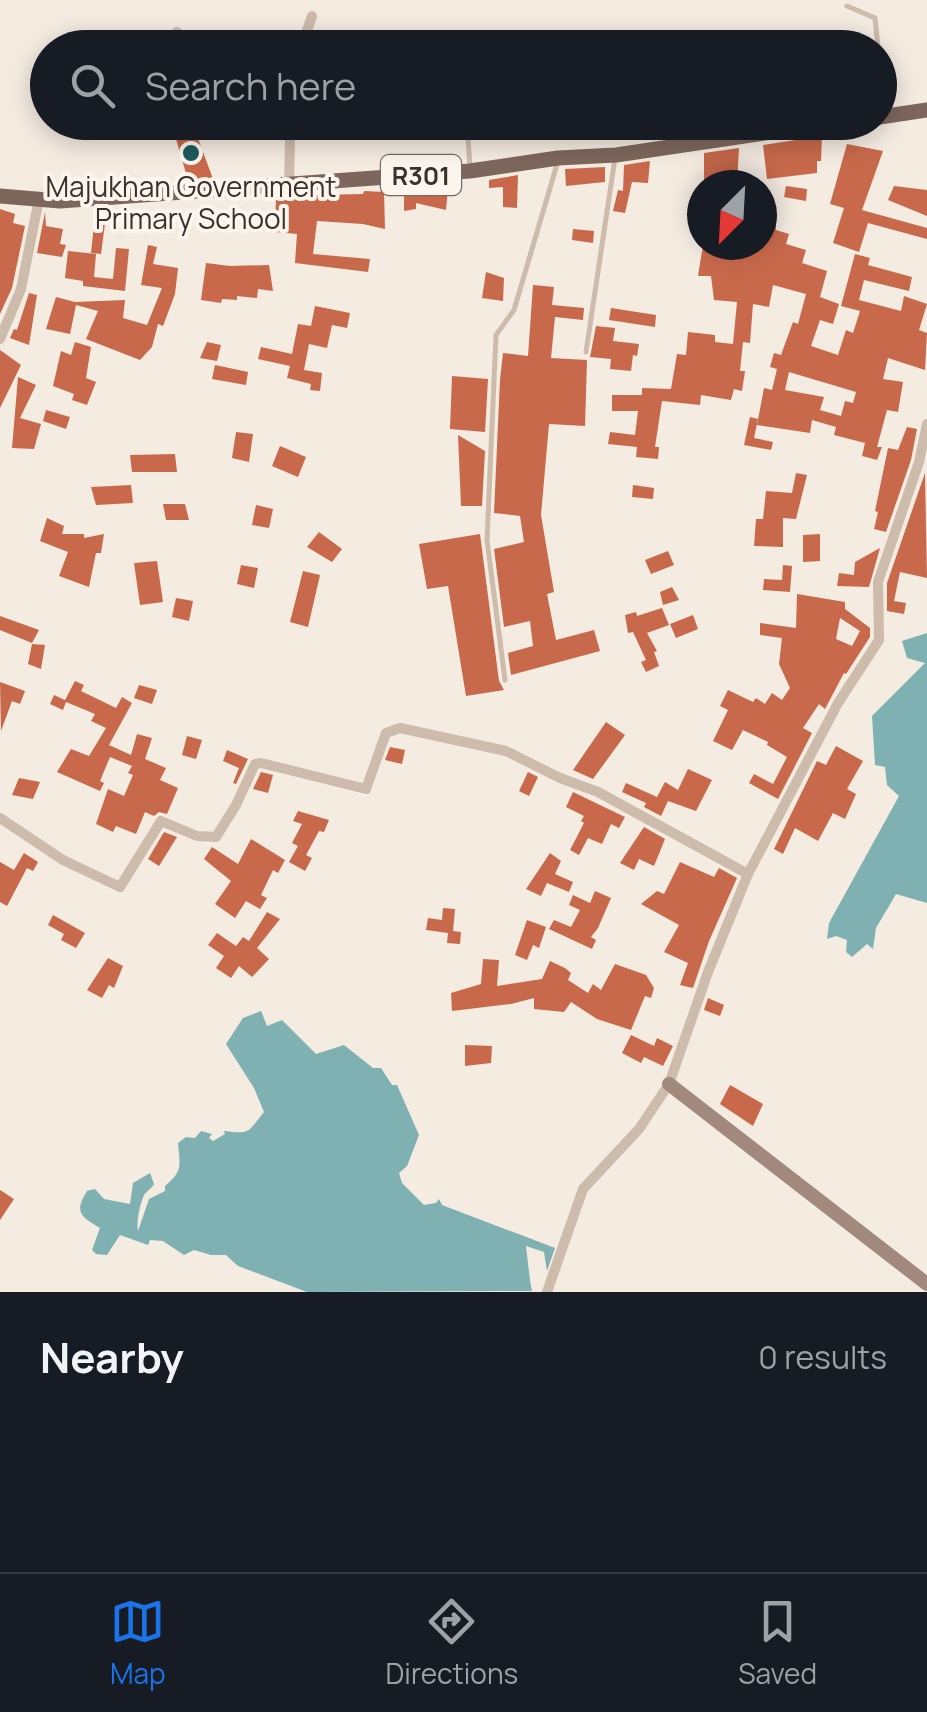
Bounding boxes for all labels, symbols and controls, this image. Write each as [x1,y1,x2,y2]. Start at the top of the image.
search box [30,30,897,140]
icon: search [65,58,120,113]
text: Search here [145,59,356,111]
marker: Majukhan Government Primary School [180,142,202,164]
road number: R301 [381,155,461,195]
place label: Majukhan Government Primary School [46,167,336,237]
north arrow [687,170,777,260]
text: Nearby [40,1328,184,1386]
text: 0 results [758,1335,887,1379]
tab: Map [110,1594,166,1692]
tab: Directions [386,1594,518,1692]
tab: Saved [738,1594,817,1692]

